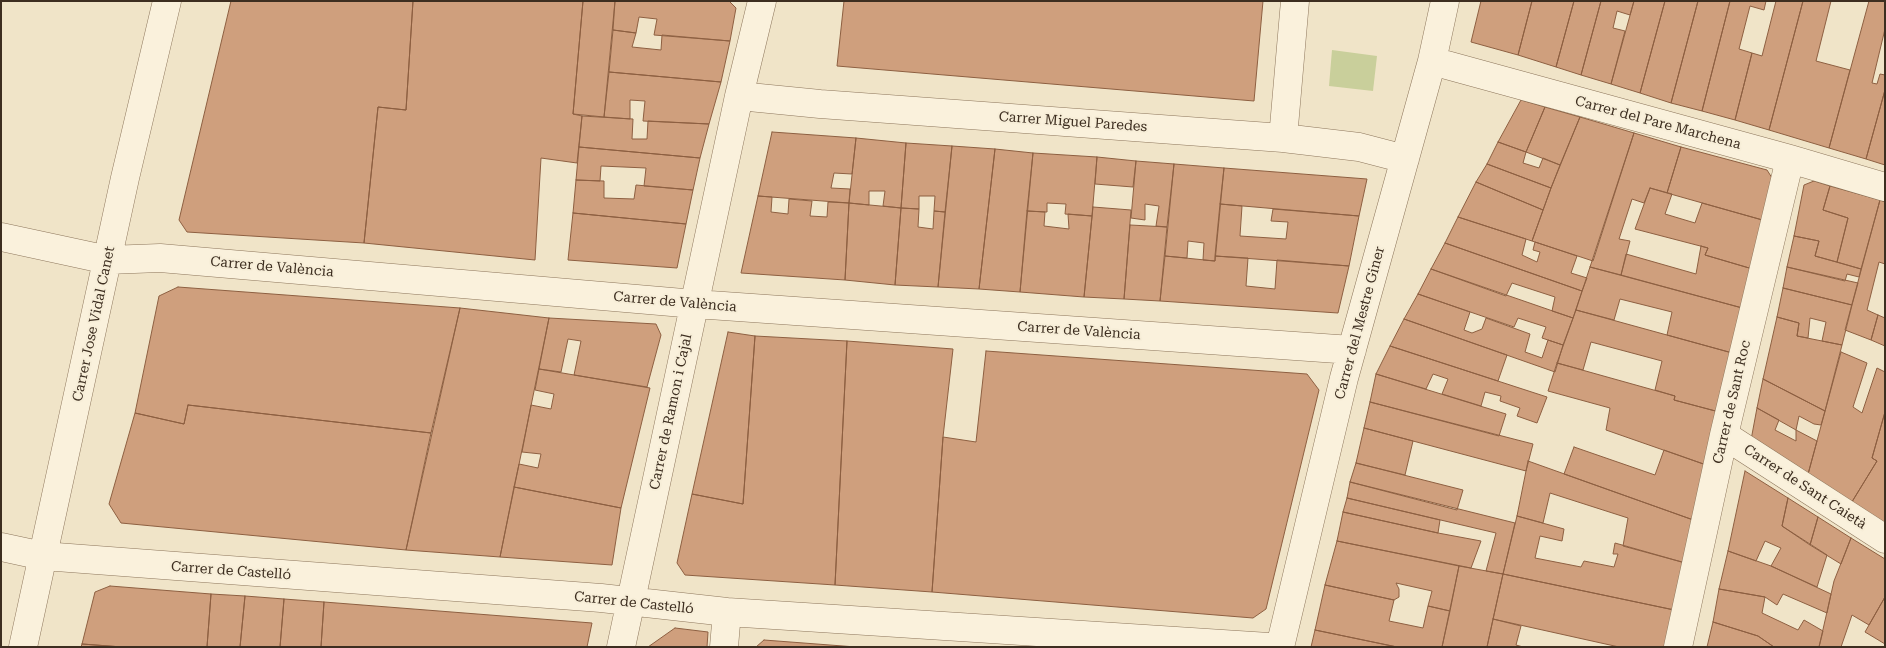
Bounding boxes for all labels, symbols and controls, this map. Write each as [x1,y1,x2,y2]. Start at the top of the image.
street label: Carrer del Pare Marchena [1573,93,1743,153]
street label: Carrer Miguel Paredes [998,108,1148,136]
street label: Carrer Jose Vidal Canet [69,245,119,403]
street label: Carrer del Mestre Giner [1331,245,1389,401]
street label: Carrer de València [210,253,334,281]
street label: Carrer de València [613,288,737,316]
street label: Carrer de València [1017,318,1141,344]
street label: Carrer de Ramon i Cajal [646,333,696,491]
street label: Carrer de Sant Roc [1710,339,1754,465]
street label: Carrer de Sant Caietà [1741,441,1869,533]
street label: Carrer de Castelló [170,558,292,584]
street label: Carrer de Castelló [573,588,695,618]

